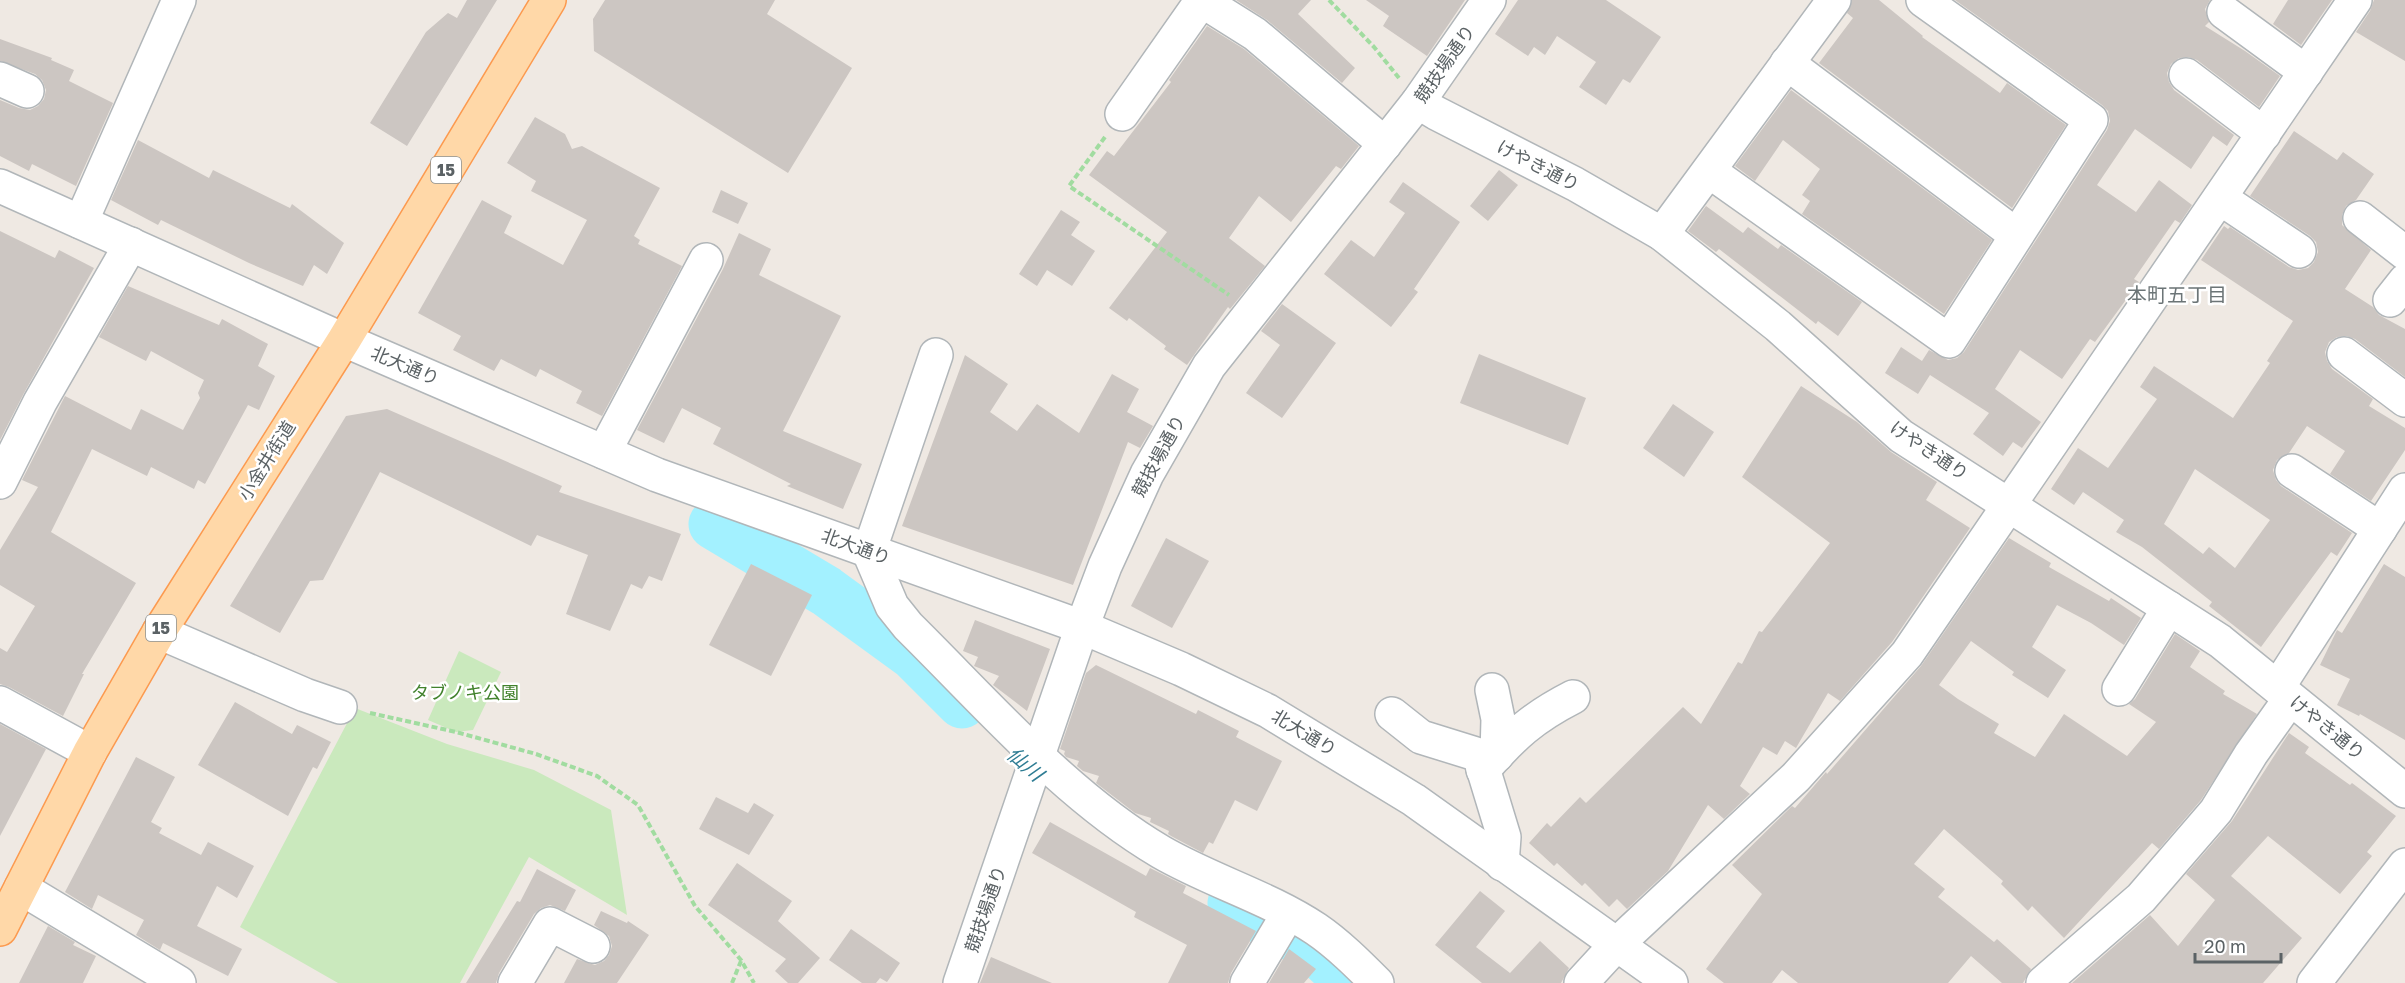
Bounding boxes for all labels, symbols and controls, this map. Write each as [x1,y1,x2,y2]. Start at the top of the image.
street label: 競技場通り [1409,20,1479,107]
street label: けやき通り [1493,135,1584,195]
road number: 15 [431,157,461,183]
district label: 本町五丁目 [2127,282,2227,306]
street label: 北大通り [368,341,443,389]
street label: 競技場通り [1127,411,1190,500]
street label: 小金井街道 [233,416,299,504]
street label: けやき通り [1886,416,1973,484]
street label: 北大通り [819,523,894,569]
road number: 15 [146,615,176,641]
park label: タブノキ公園 [411,681,519,703]
street label: けやき通り [2286,690,2370,764]
street label: 北大通り [1268,704,1341,760]
water label: 仙川 [1003,741,1050,787]
street label: 競技場通り [960,863,1010,955]
scale bar [2195,926,2280,964]
text: 20 m [2204,935,2246,957]

